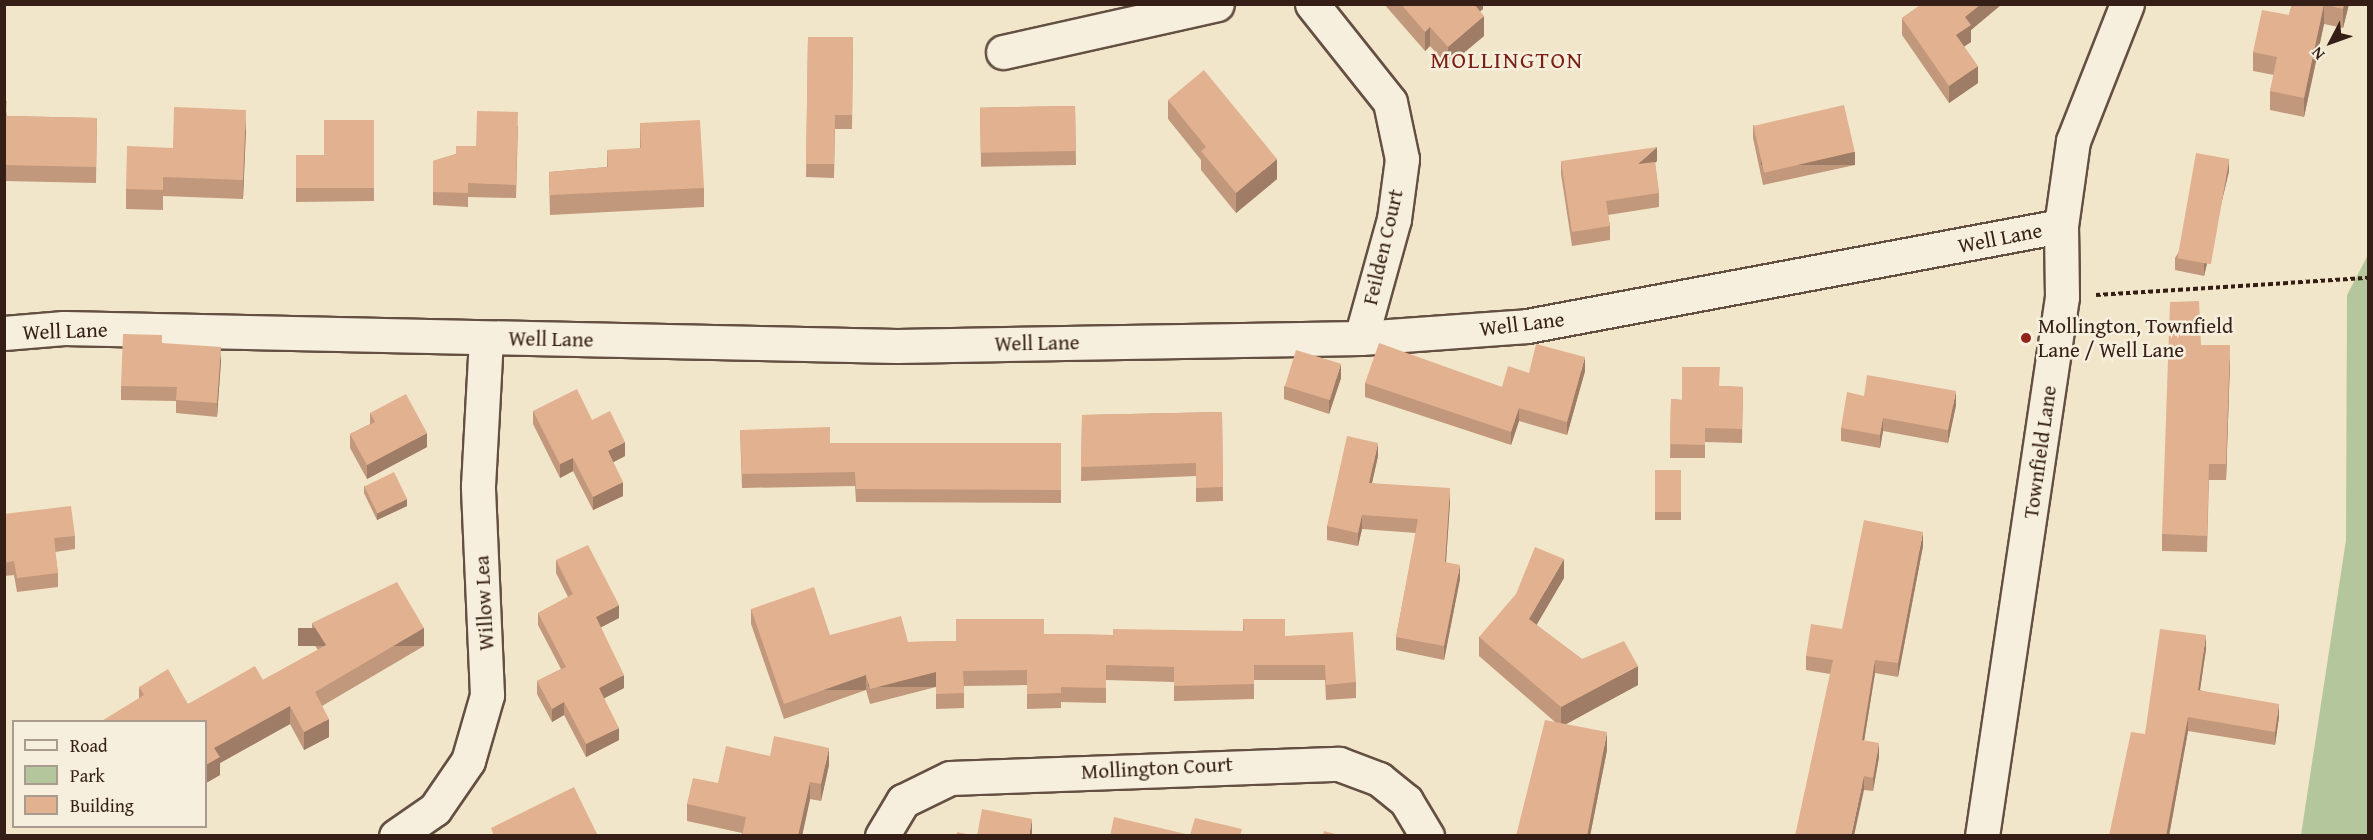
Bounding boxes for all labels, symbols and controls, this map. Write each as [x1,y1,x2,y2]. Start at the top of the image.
north arrow [2301,12,2361,72]
text: N [2305,42,2330,66]
district label: MOLLINGTON [1430,46,1584,74]
street label: Feilden Court [1357,187,1409,307]
street label: Well Lane [1956,218,2044,258]
street label: Well Lane [1478,306,1566,342]
place label: Mollington, Townfield Lane / Well Lane [2038,313,2233,363]
street label: Well Lane [22,317,108,345]
street label: Well Lane [508,326,594,352]
street label: Well Lane [994,330,1080,356]
marker: Mollington, Townfield Lane / Well Lane [2019,331,2033,345]
street label: Townfield Lane [2018,384,2062,520]
street label: Willow Lea [469,555,499,651]
legend [12,720,207,828]
text: Road [70,732,108,759]
street label: Mollington Court [1080,751,1234,785]
text: Park [70,762,105,789]
text: Building [70,792,134,819]

